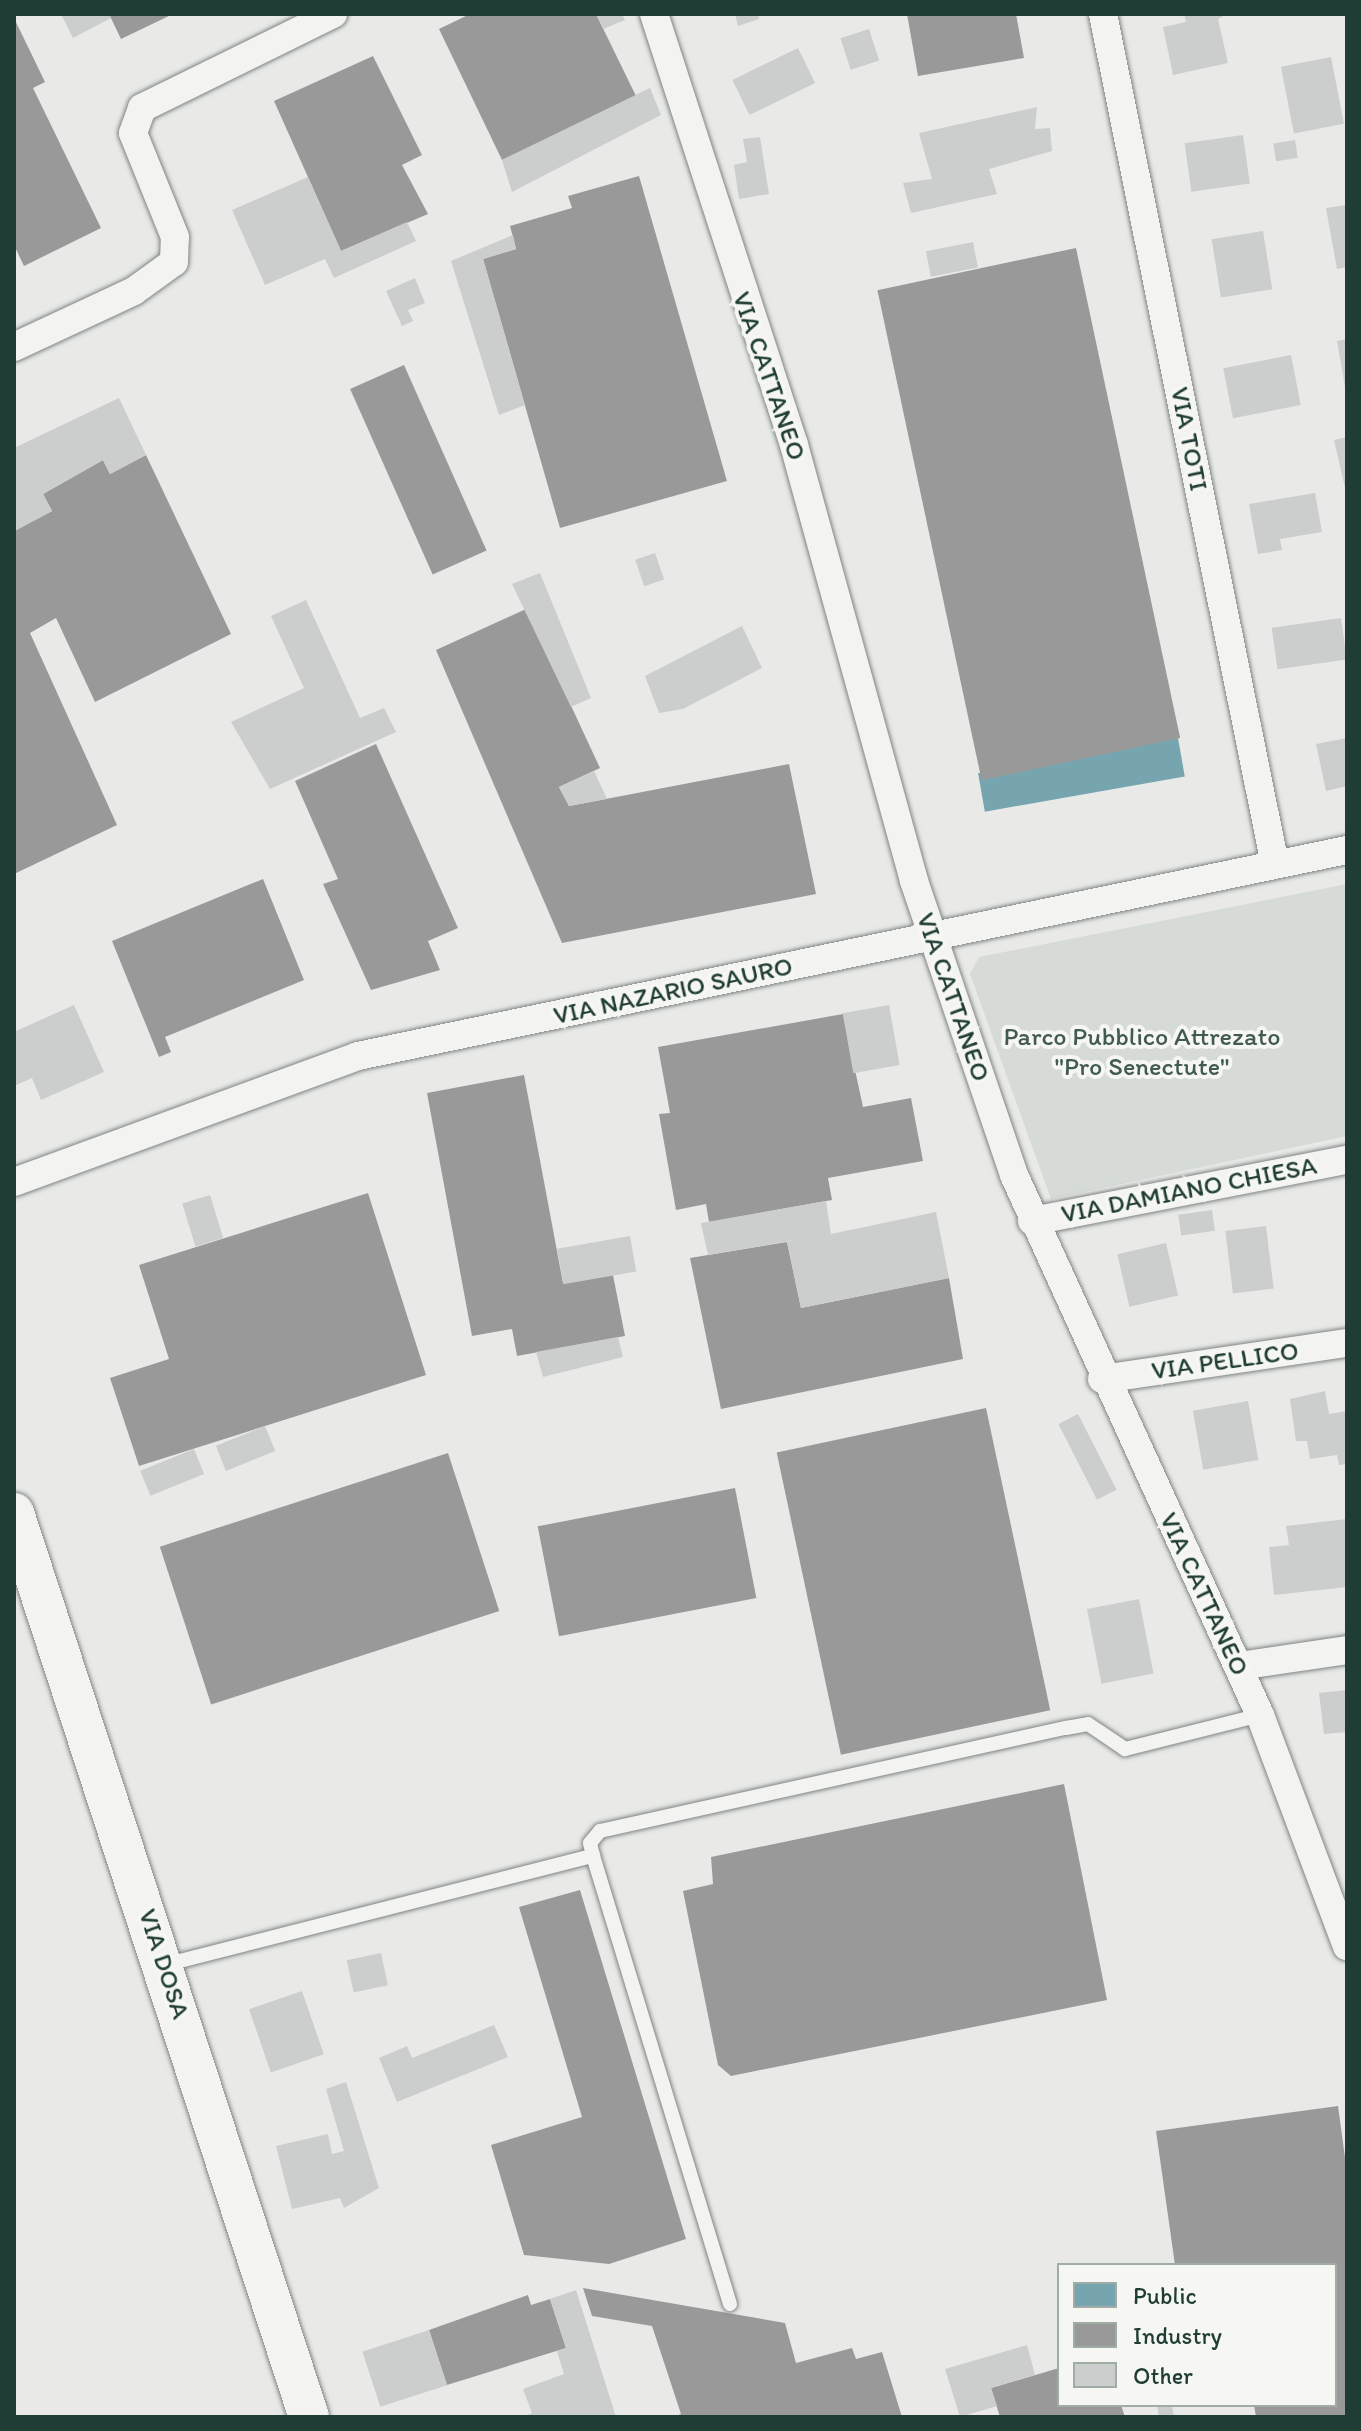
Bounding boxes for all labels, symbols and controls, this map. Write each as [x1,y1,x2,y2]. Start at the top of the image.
street label: VIA CATTANEO [725,287,813,465]
street label: VIA TOTI [1164,386,1214,492]
street label: VIA CATTANEO [909,908,997,1086]
street label: VIA NAZARIO SAURO [549,950,797,1032]
park label: Parco Pubblico Attrezato "Pro Senectute" [1004,1021,1280,1082]
street label: VIA DAMIANO CHIESA [1059,1150,1319,1230]
street label: VIA PELLICO [1151,1335,1299,1387]
street label: VIA CATTANEO [1152,1507,1256,1681]
street label: VIA DOSA [131,1905,197,2023]
legend [1057,2263,1337,2407]
text: Public [1133,2281,1197,2310]
text: Industry [1133,2321,1222,2350]
text: Other [1133,2361,1193,2390]

